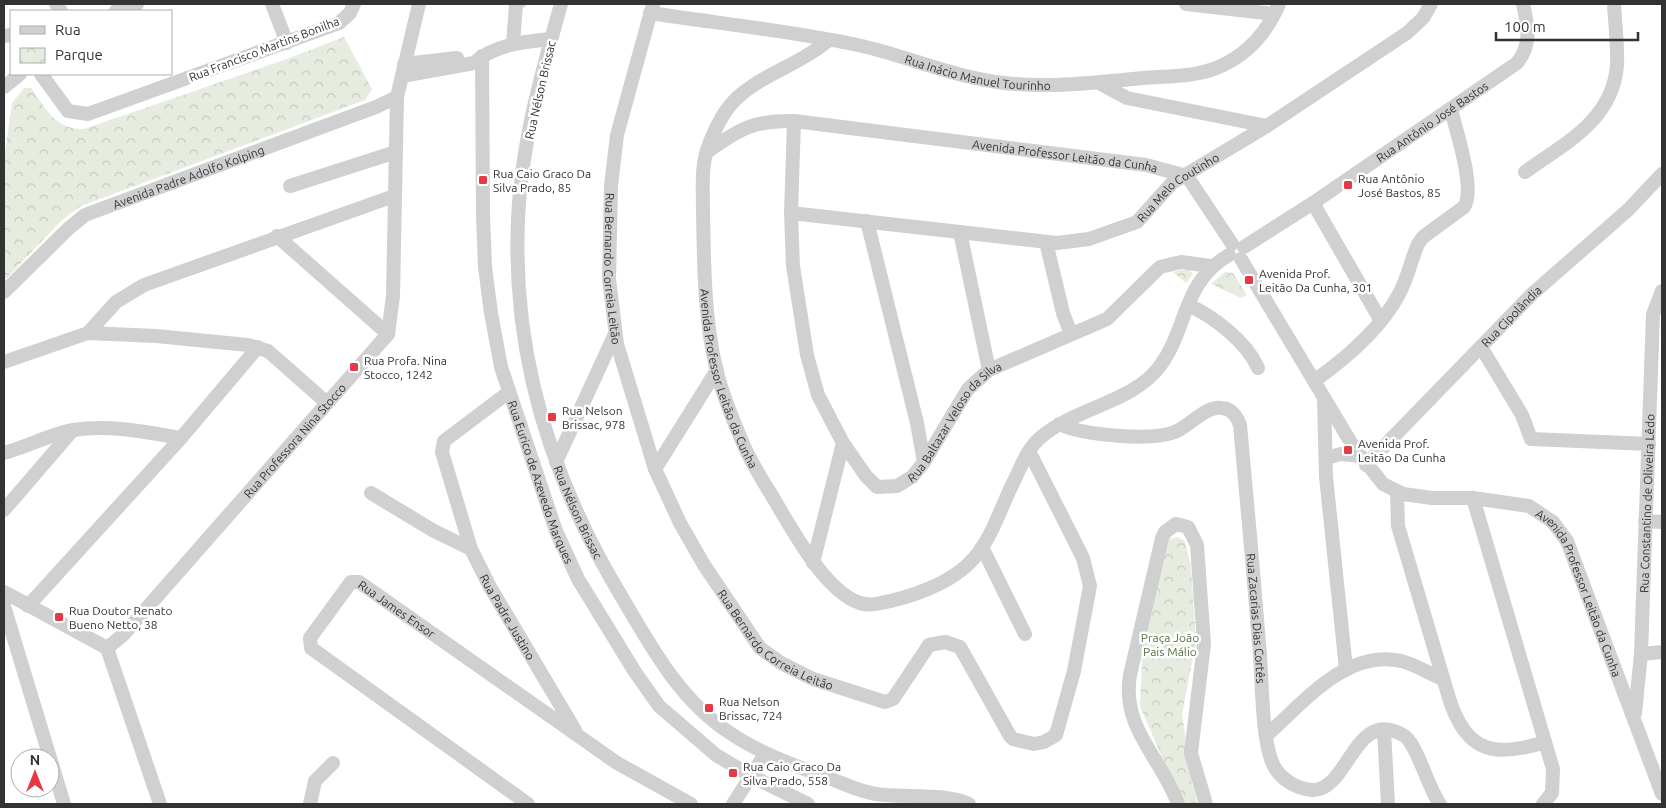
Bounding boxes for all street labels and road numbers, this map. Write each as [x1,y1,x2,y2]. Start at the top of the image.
street label: Rua Francisco Martins Bonilha [187,14,341,84]
street label: Rua Nélson Brissac [522,39,558,141]
street label: Rua Inácio Manuel Tourinho [903,52,1051,92]
street label: Rua Antônio José Bastos [1373,79,1490,164]
street label: Avenida Professor Leitão da Cunha [972,137,1159,174]
street label: Avenida Padre Adolfo Kolping [111,143,266,211]
street label: Rua Melo Coutinho [1134,150,1221,224]
street label: Rua Bernardo Correia Leitão [602,193,623,345]
street label: Rua Cipolândia [1478,283,1544,349]
street label: Avenida Professor Leitão da Cunha [699,288,760,470]
street label: Rua Baltazar Veloso da Silva [905,359,1003,485]
street label: Rua Professora Nina Stocco [241,381,348,500]
street label: Rua Eurico de Azevedo Marques [506,399,576,565]
street label: Rua Constantino de Oliveira Lêdo [1637,414,1656,593]
street label: Rua Nélson Brissac [552,464,605,561]
street label: Avenida Professor Leitão da Cunha [1534,506,1624,678]
street label: Rua Zacarias Dias Cortês [1245,553,1268,684]
street label: Rua Padre Justino [478,572,538,662]
street label: Rua James Ensor [356,577,438,640]
street label: Rua Bernardo Correia Leitão [716,587,835,692]

